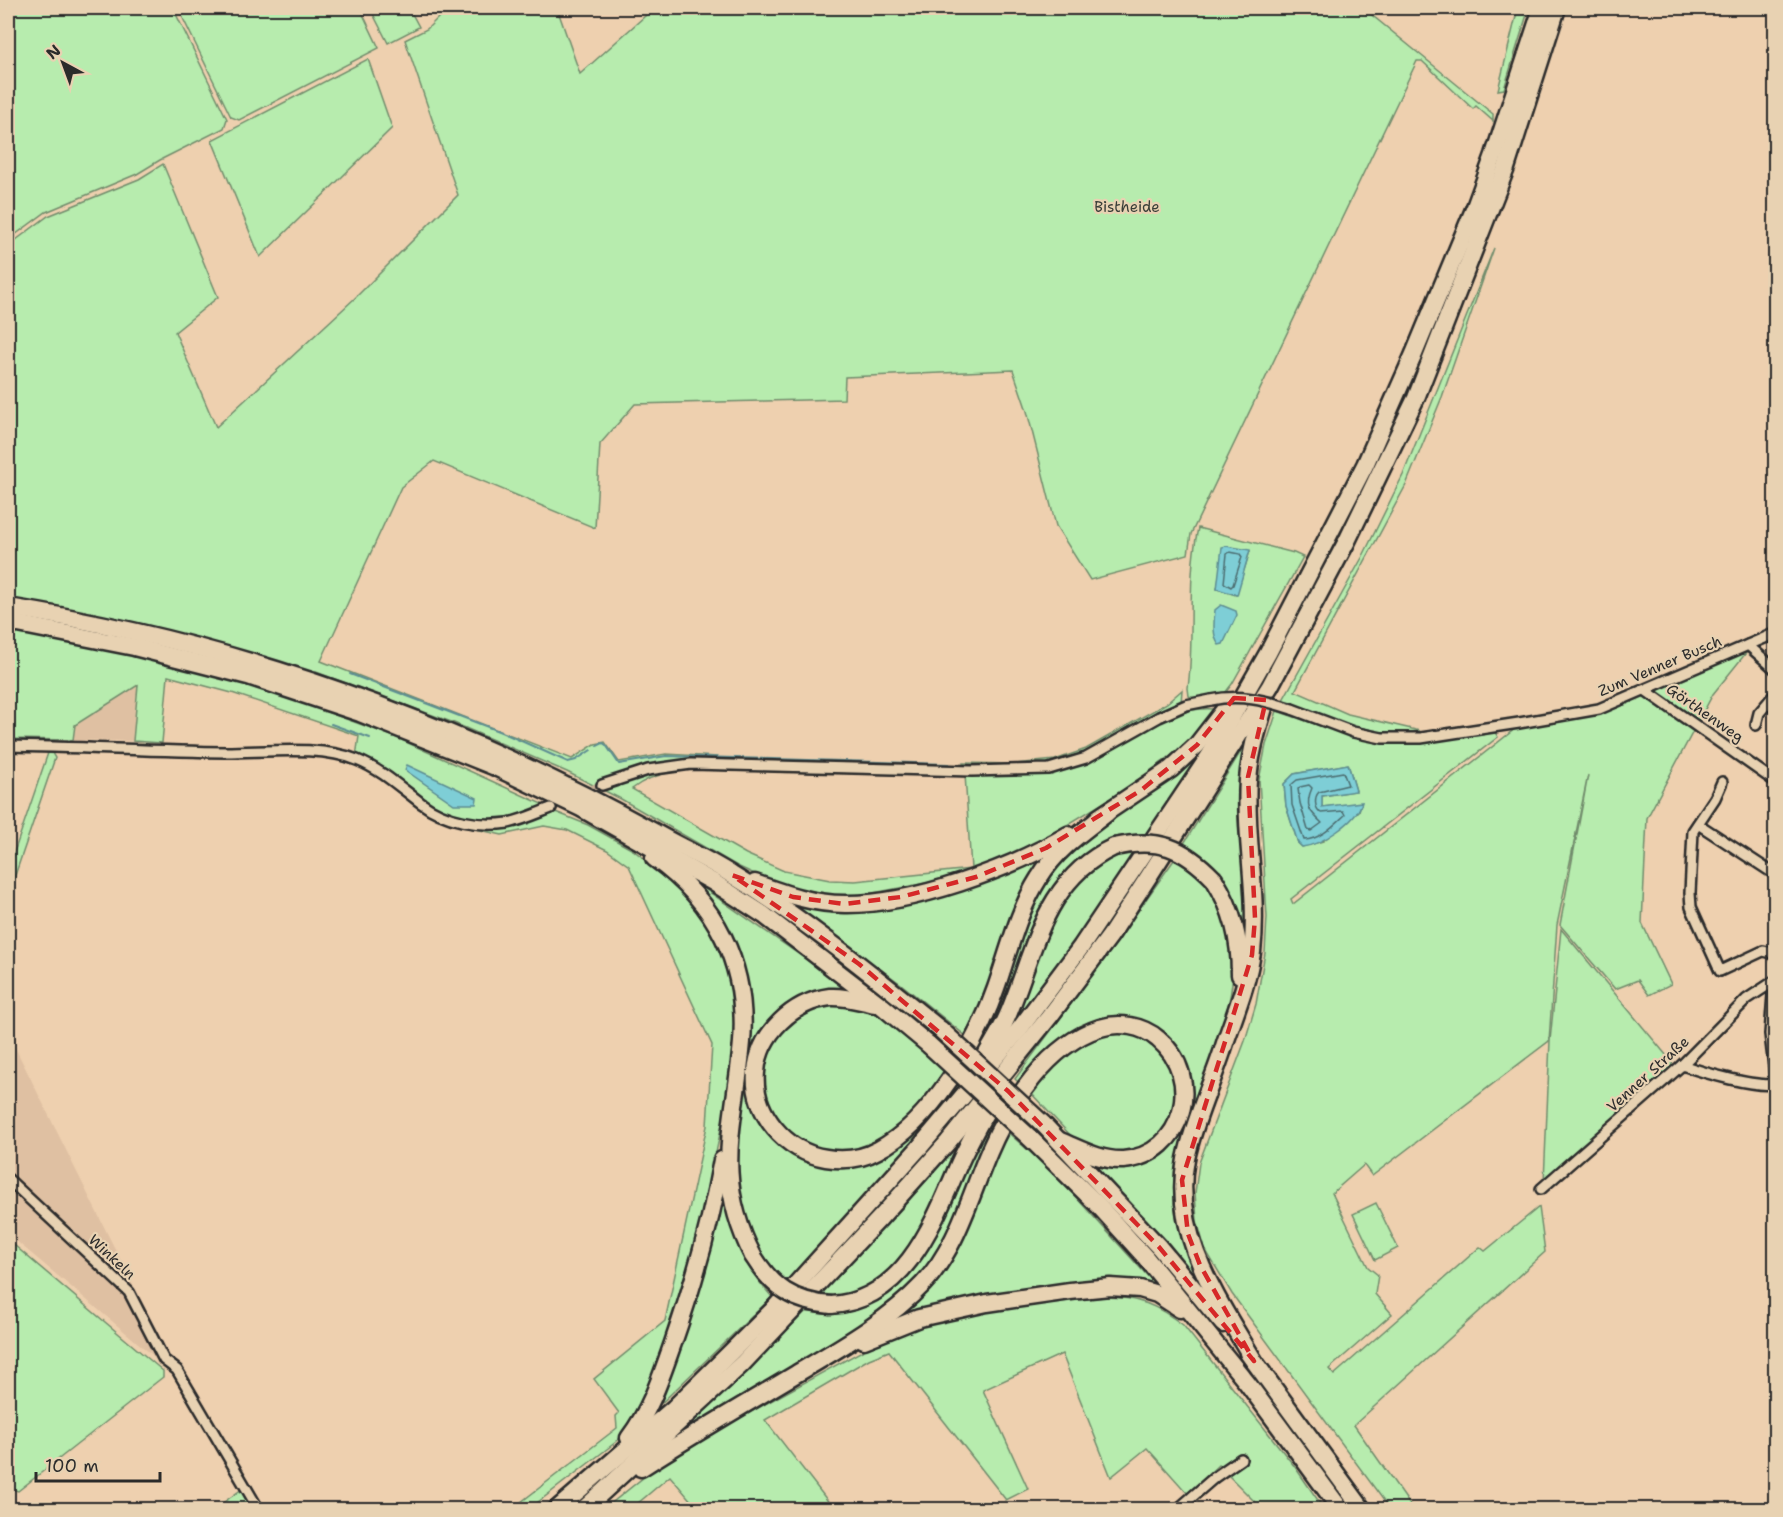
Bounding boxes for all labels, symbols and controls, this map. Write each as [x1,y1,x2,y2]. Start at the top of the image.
north arrow [33,33,93,93]
text: N [42,40,65,64]
park label: Bistheide [1094,197,1160,217]
street label: Zum Venner Busch [1595,631,1725,701]
street label: Görthenweg [1662,679,1748,747]
street label: Venner Straße [1603,1032,1693,1116]
street label: Winkeln [84,1230,140,1284]
scale bar [36,1445,160,1483]
text: 100 m [45,1454,99,1478]

